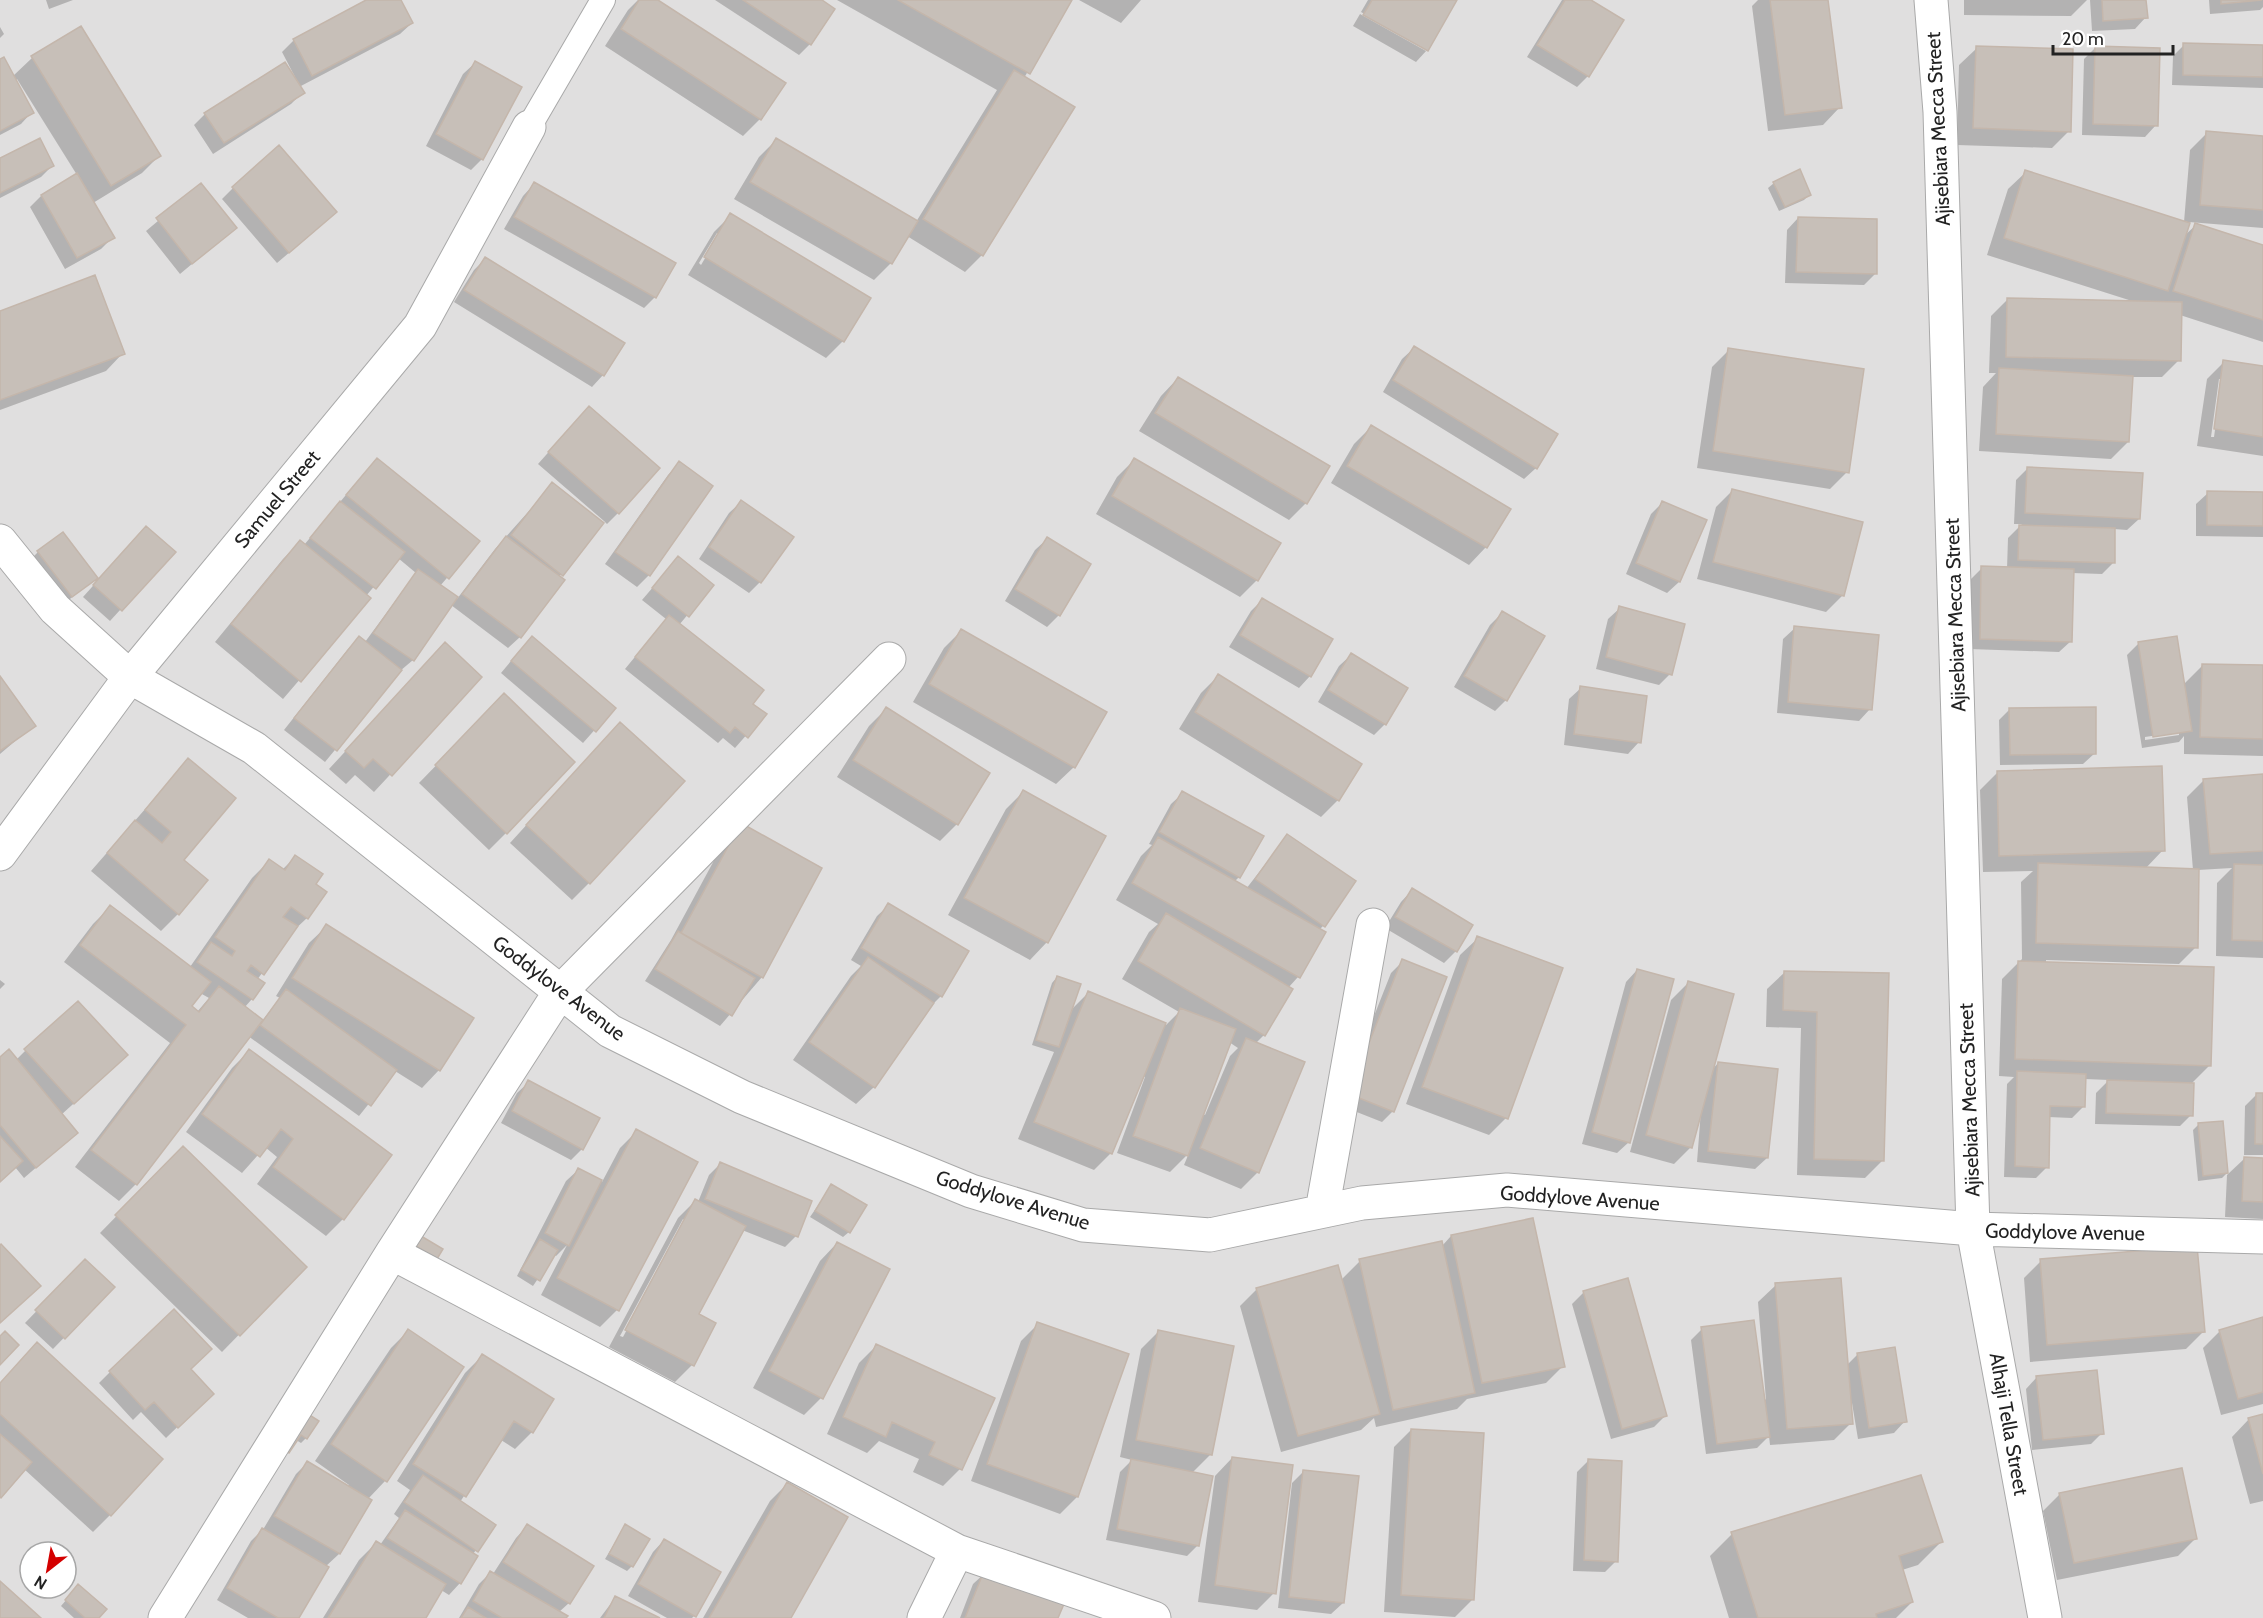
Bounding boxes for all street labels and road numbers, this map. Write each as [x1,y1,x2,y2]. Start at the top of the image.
street label: Ajisebiara Mecca Street [1921,31,1955,227]
street label: Samuel Street [229,445,325,553]
street label: Ajisebiara Mecca Street [1940,517,1970,713]
street label: Goddylove Avenue [488,930,630,1046]
street label: Ajisebiara Mecca Street [1954,1002,1984,1198]
street label: Goddylove Avenue [933,1165,1093,1235]
street label: Goddylove Avenue [1499,1180,1661,1216]
street label: Goddylove Avenue [1985,1219,2145,1245]
street label: Alhaji Tella Street [1985,1351,2033,1498]

